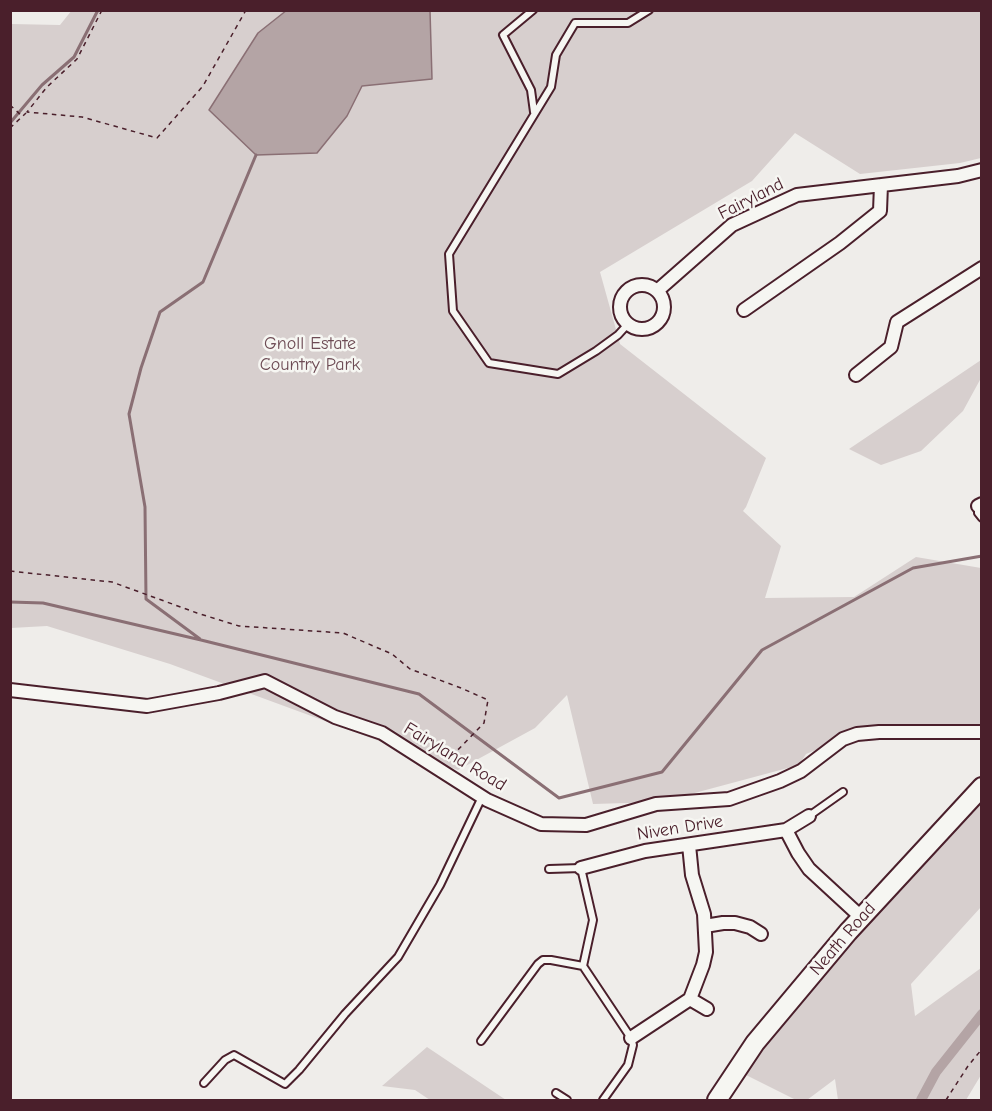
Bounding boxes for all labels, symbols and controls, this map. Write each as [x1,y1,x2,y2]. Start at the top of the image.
street label: Fairyland [715,173,787,225]
park label: Gnoll Estate Country Park [260,333,360,376]
street label: Fairyland Road [400,718,510,796]
street label: Niven Drive [635,811,725,845]
street label: Neath Road [805,898,881,980]

